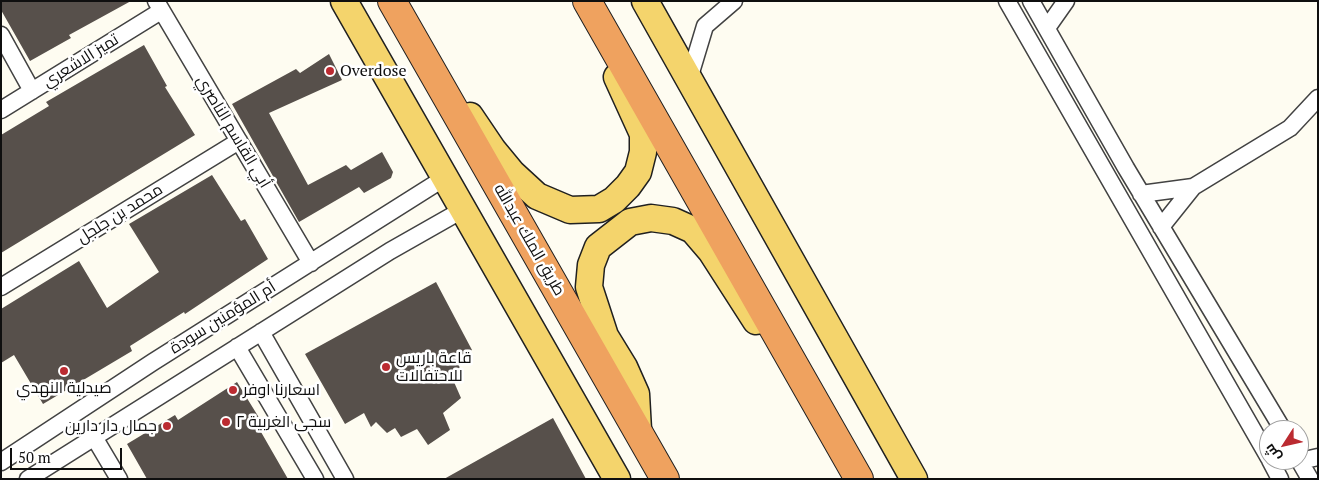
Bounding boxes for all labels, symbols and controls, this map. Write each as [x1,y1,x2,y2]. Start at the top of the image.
street label: تميز الاشعري [40,30,122,92]
place label: Overdose [340,61,407,81]
marker: Overdose [324,65,336,77]
street label: أبي القاسم الناصري [192,72,274,192]
street label: محمد بن جلجل [74,180,166,248]
street label: طريق الملك عبدالله [489,181,569,299]
street label: أم المؤمنين سودة [166,278,280,358]
place label: قاعة باريس للاحتفالات [396,348,472,386]
marker: قاعة باريس للاحتفالات [380,361,392,373]
marker: صيدلية النهدي [58,365,70,377]
place label: صيدلية النهدي [16,378,112,398]
place label: اسعارنا اوفر [243,380,320,400]
marker: اسعارنا اوفر [227,384,239,396]
place label: سجى الغربية ٢ [236,412,331,432]
place label: جمال دار دارين [65,416,157,436]
marker: سجى الغربية ٢ [220,416,232,428]
marker: جمال دار دارين [161,420,173,432]
north arrow [1259,420,1309,470]
scale bar [12,438,125,470]
text: ش [1259,441,1285,466]
text: 50 m [18,447,51,467]

